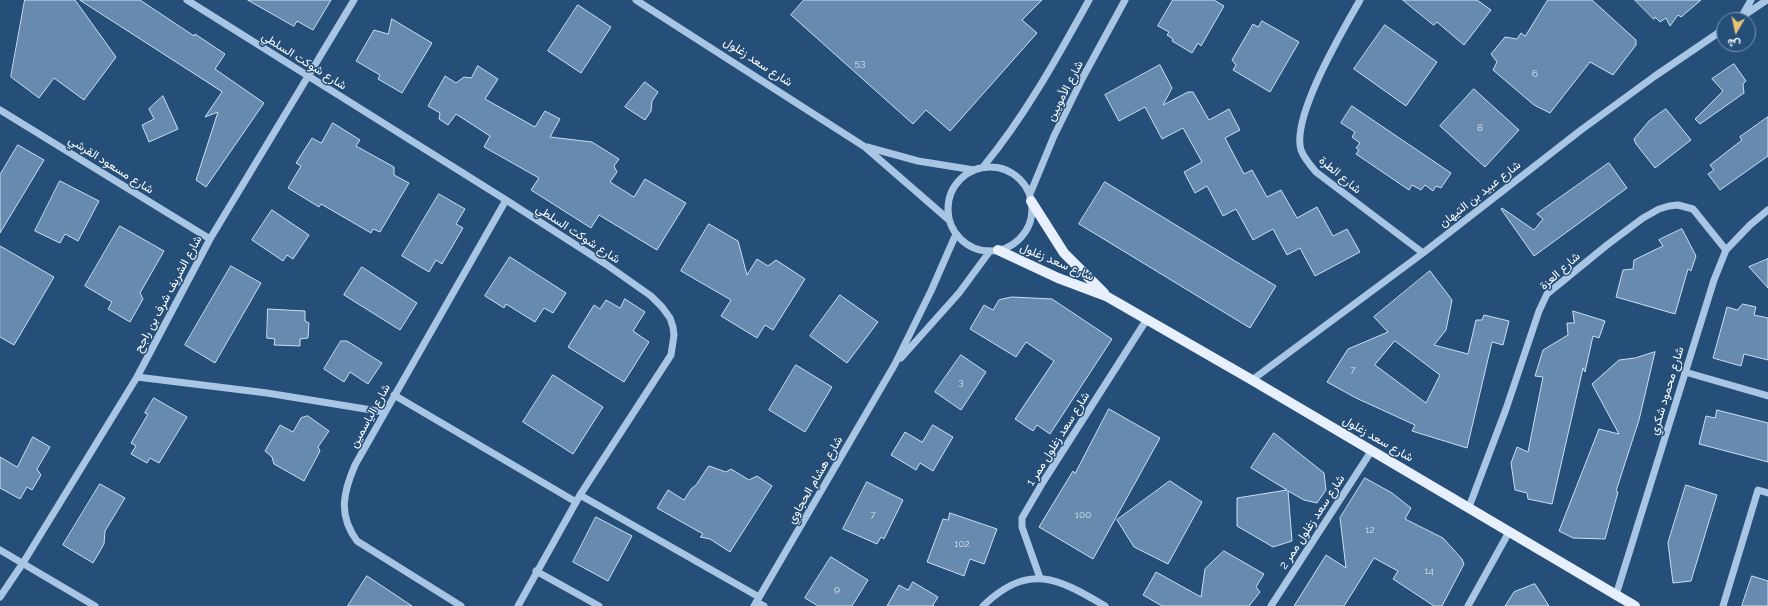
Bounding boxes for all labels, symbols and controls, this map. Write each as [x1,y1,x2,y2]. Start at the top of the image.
north arrow [1716,12,1756,52]
street label: شارع شوكت السلطي [259,29,349,93]
street label: شارع سعد زغلول [721,34,795,90]
text: ش [1727,36,1742,51]
house number: 53 [855,57,865,69]
street label: شارع الأمويين [1044,58,1086,124]
house number: 6 [1532,68,1538,80]
house number: 8 [1477,122,1483,134]
street label: شارع مسعود القرشي [66,133,156,197]
street label: شارع الطرة [1316,153,1364,197]
street label: شارع عبيد بن التيهان [1436,158,1524,230]
street label: شارع شوكت السلطي [533,201,623,267]
street label: شارع الشريف شرف بن راجح [131,233,205,355]
street label: شارع سعد زغلول [1018,240,1096,284]
street label: شارع العزة [1537,249,1583,293]
street label: شارع محمود شكري [1647,345,1687,437]
house number: 7 [1350,364,1356,376]
house number: 3 [958,376,964,388]
street label: شارع الياسمين [347,382,393,450]
street label: شارع سعد زغلول ممر 1 [1023,389,1093,489]
street label: شارع سعد زغلول [1340,413,1416,465]
street label: شارع هشام الحجاوي [784,434,846,526]
street label: شارع سعد زغلول ممر 2 [1276,472,1348,572]
house number: 7 [870,509,876,521]
house number: 100 [1075,509,1091,521]
house number: 12 [1365,524,1375,536]
house number: 102 [954,538,970,550]
house number: 14 [1424,565,1434,577]
house number: 9 [834,583,840,595]

